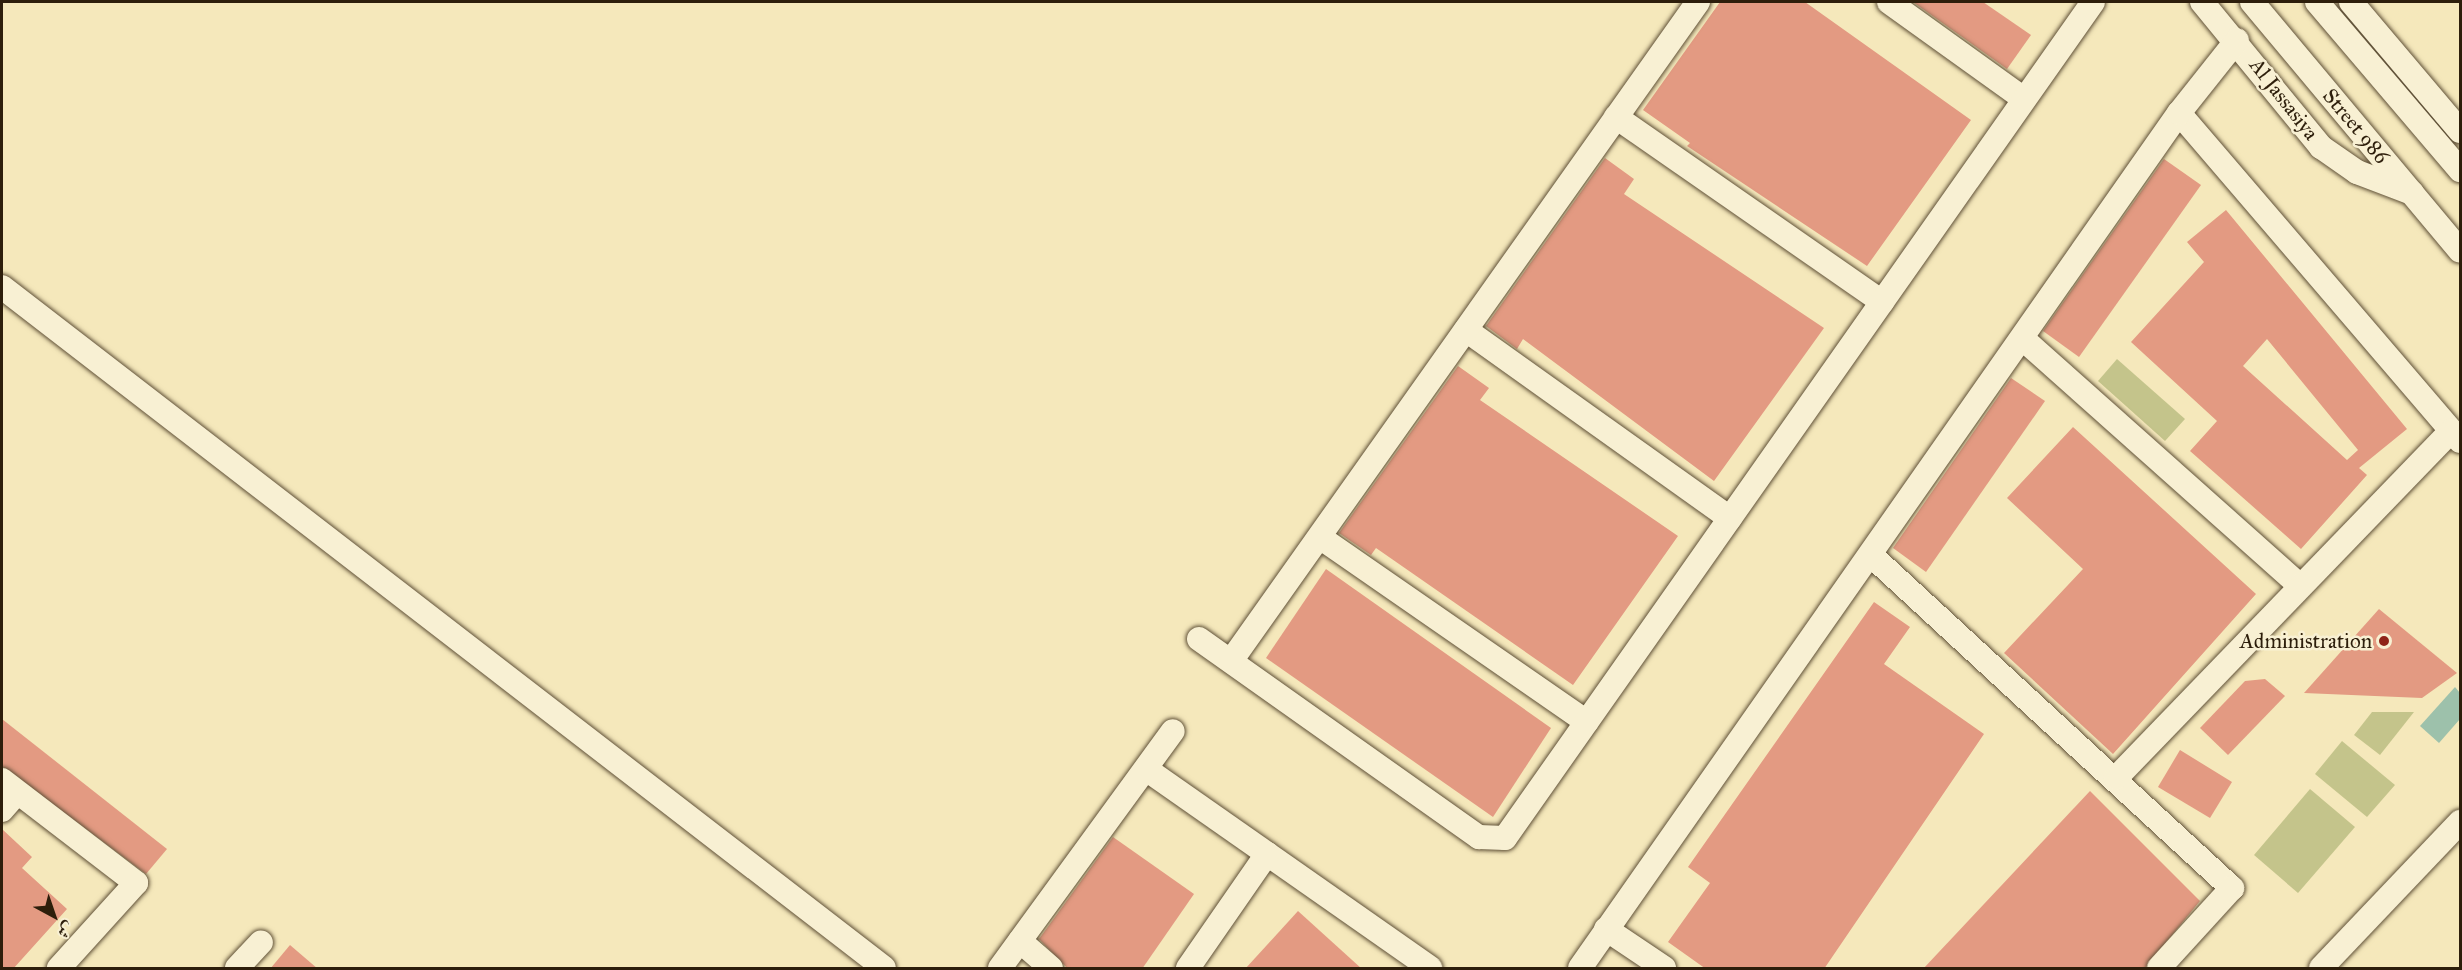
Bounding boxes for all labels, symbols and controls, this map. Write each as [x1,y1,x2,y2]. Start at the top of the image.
street label: Al Jassasiya [2244,53,2324,145]
street label: Street 986 [2317,83,2395,169]
place label: Administration [2240,628,2372,654]
marker: Administration [2377,634,2391,648]
north arrow [24,886,84,946]
text: ش [54,918,78,943]

